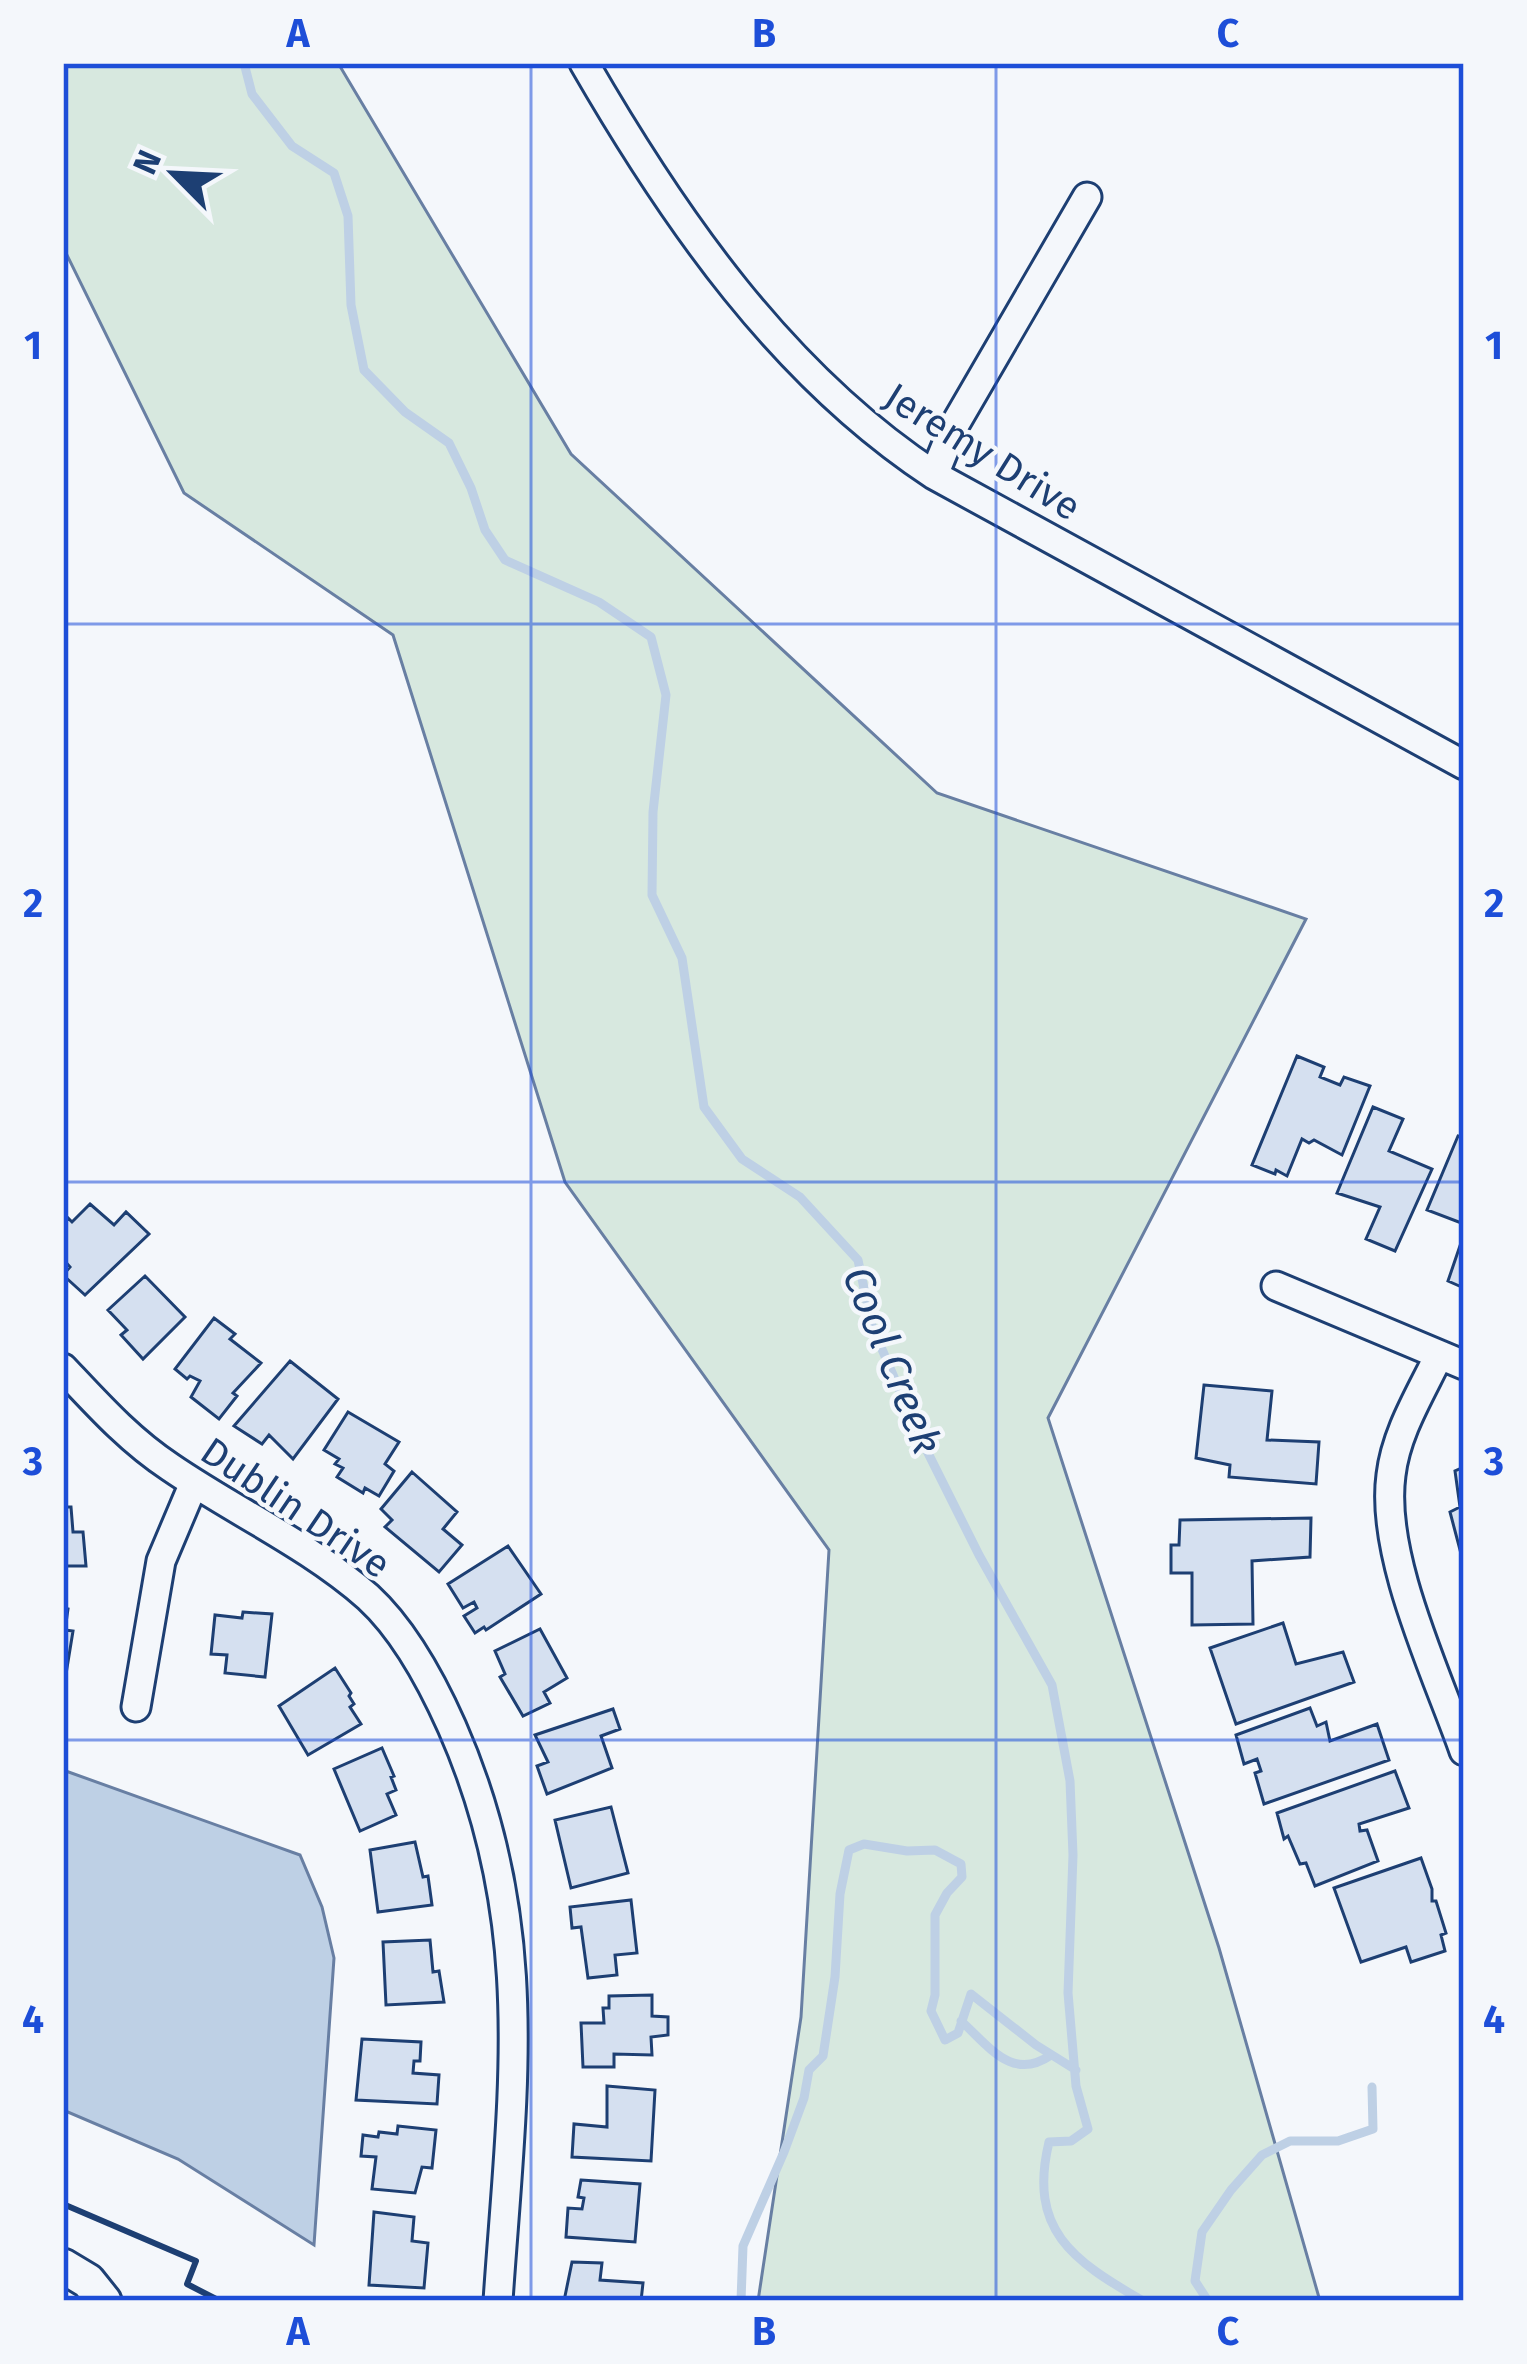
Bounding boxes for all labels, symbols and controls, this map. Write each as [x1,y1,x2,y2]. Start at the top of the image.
text: A [285,11,310,57]
text: B [752,11,776,57]
text: C [1217,11,1240,57]
north arrow [114,114,234,234]
text: N [125,144,170,180]
text: 1 [24,323,42,369]
text: 1 [1485,323,1503,369]
street label: Jeremy Drive [876,373,1089,530]
text: 2 [23,881,43,927]
text: 2 [1484,881,1504,927]
water label: Cool Creek [832,1259,952,1461]
street label: Dublin Drive [192,1428,399,1588]
text: 3 [22,1439,43,1485]
text: 3 [1483,1439,1504,1485]
text: 4 [22,1997,44,2043]
text: 4 [1483,1997,1505,2043]
text: A [285,2309,310,2355]
text: B [752,2309,776,2355]
text: C [1217,2309,1240,2355]

